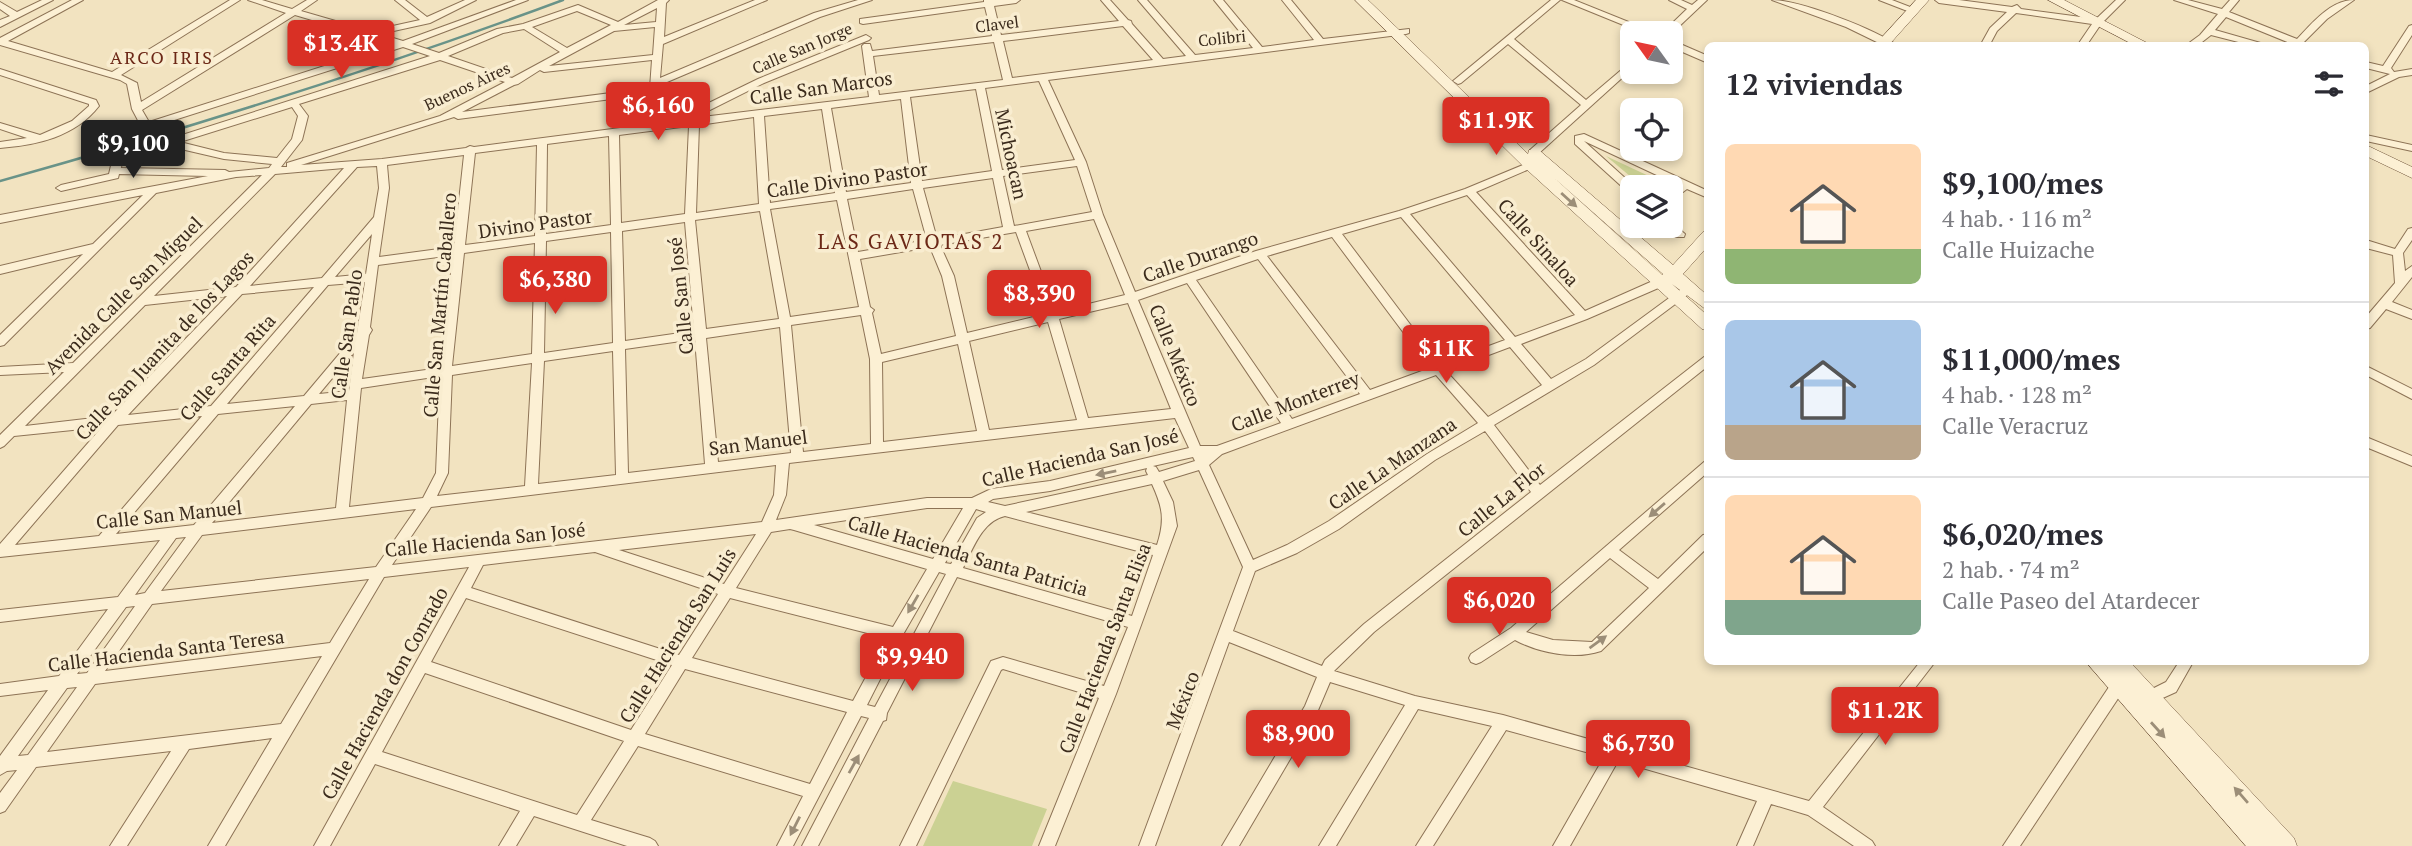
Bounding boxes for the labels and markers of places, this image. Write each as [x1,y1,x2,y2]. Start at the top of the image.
pin: $13.4K [284,20,398,80]
pin: $6,160 [601,82,715,142]
pin: $11.9K [1439,97,1553,157]
pin: $9,100 [76,120,190,180]
pin: $6,380 [498,256,612,316]
pin: $8,390 [982,270,1096,330]
pin: $11K [1405,326,1487,385]
pin: $6,020 [1442,578,1556,637]
pin: $9,940 [855,634,969,693]
pin: $11.2K [1828,688,1942,747]
pin: $8,900 [1241,710,1355,770]
pin: $6,730 [1581,720,1695,780]

